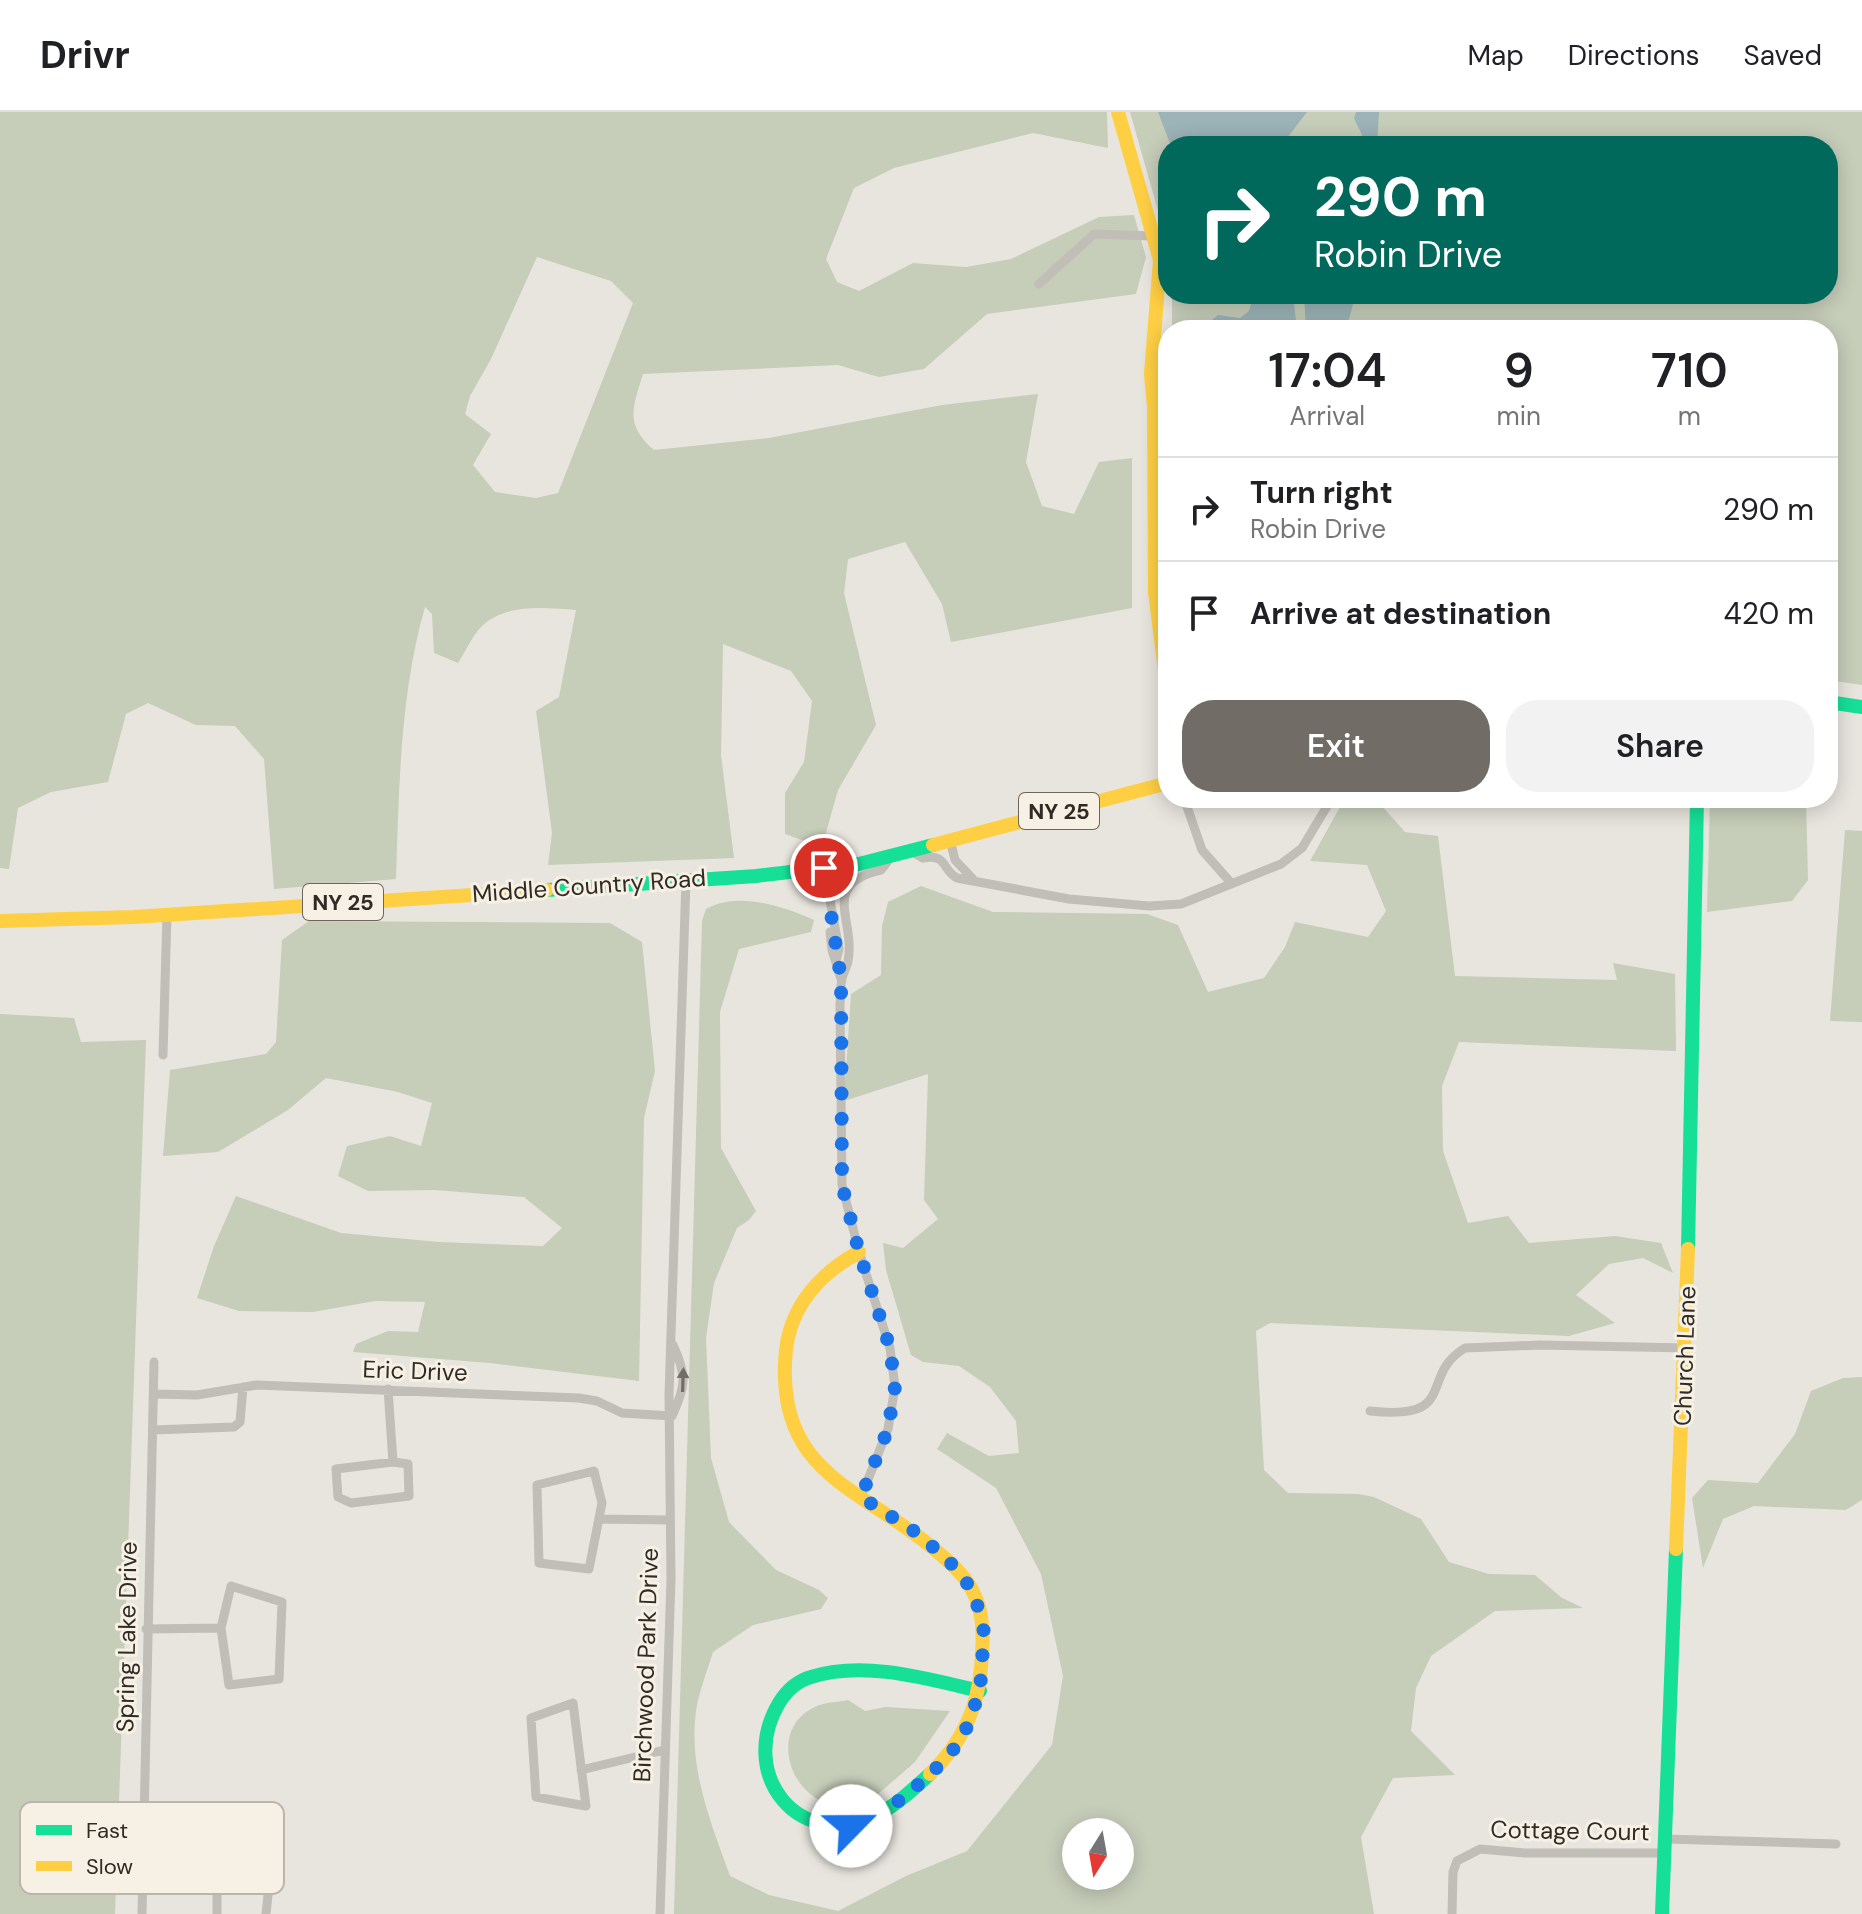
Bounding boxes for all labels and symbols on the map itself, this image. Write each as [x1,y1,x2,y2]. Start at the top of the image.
road number: NY 25 [1019,793,1099,829]
pin [790,834,858,902]
street label: Middle Country Road [471,862,707,909]
road number: NY 25 [303,884,383,920]
street label: Church Lane [1667,1285,1702,1427]
street label: Eric Drive [362,1353,468,1388]
one-way arrow [676,1367,689,1392]
street label: Spring Lake Drive [109,1541,144,1733]
street label: Birchwood Park Drive [626,1547,665,1783]
position arrow [809,1784,893,1868]
legend [20,1802,284,1894]
street label: Cottage Court [1490,1814,1650,1847]
text: Fast [86,1816,128,1845]
north arrow [1062,1818,1134,1890]
text: Slow [86,1852,133,1881]

